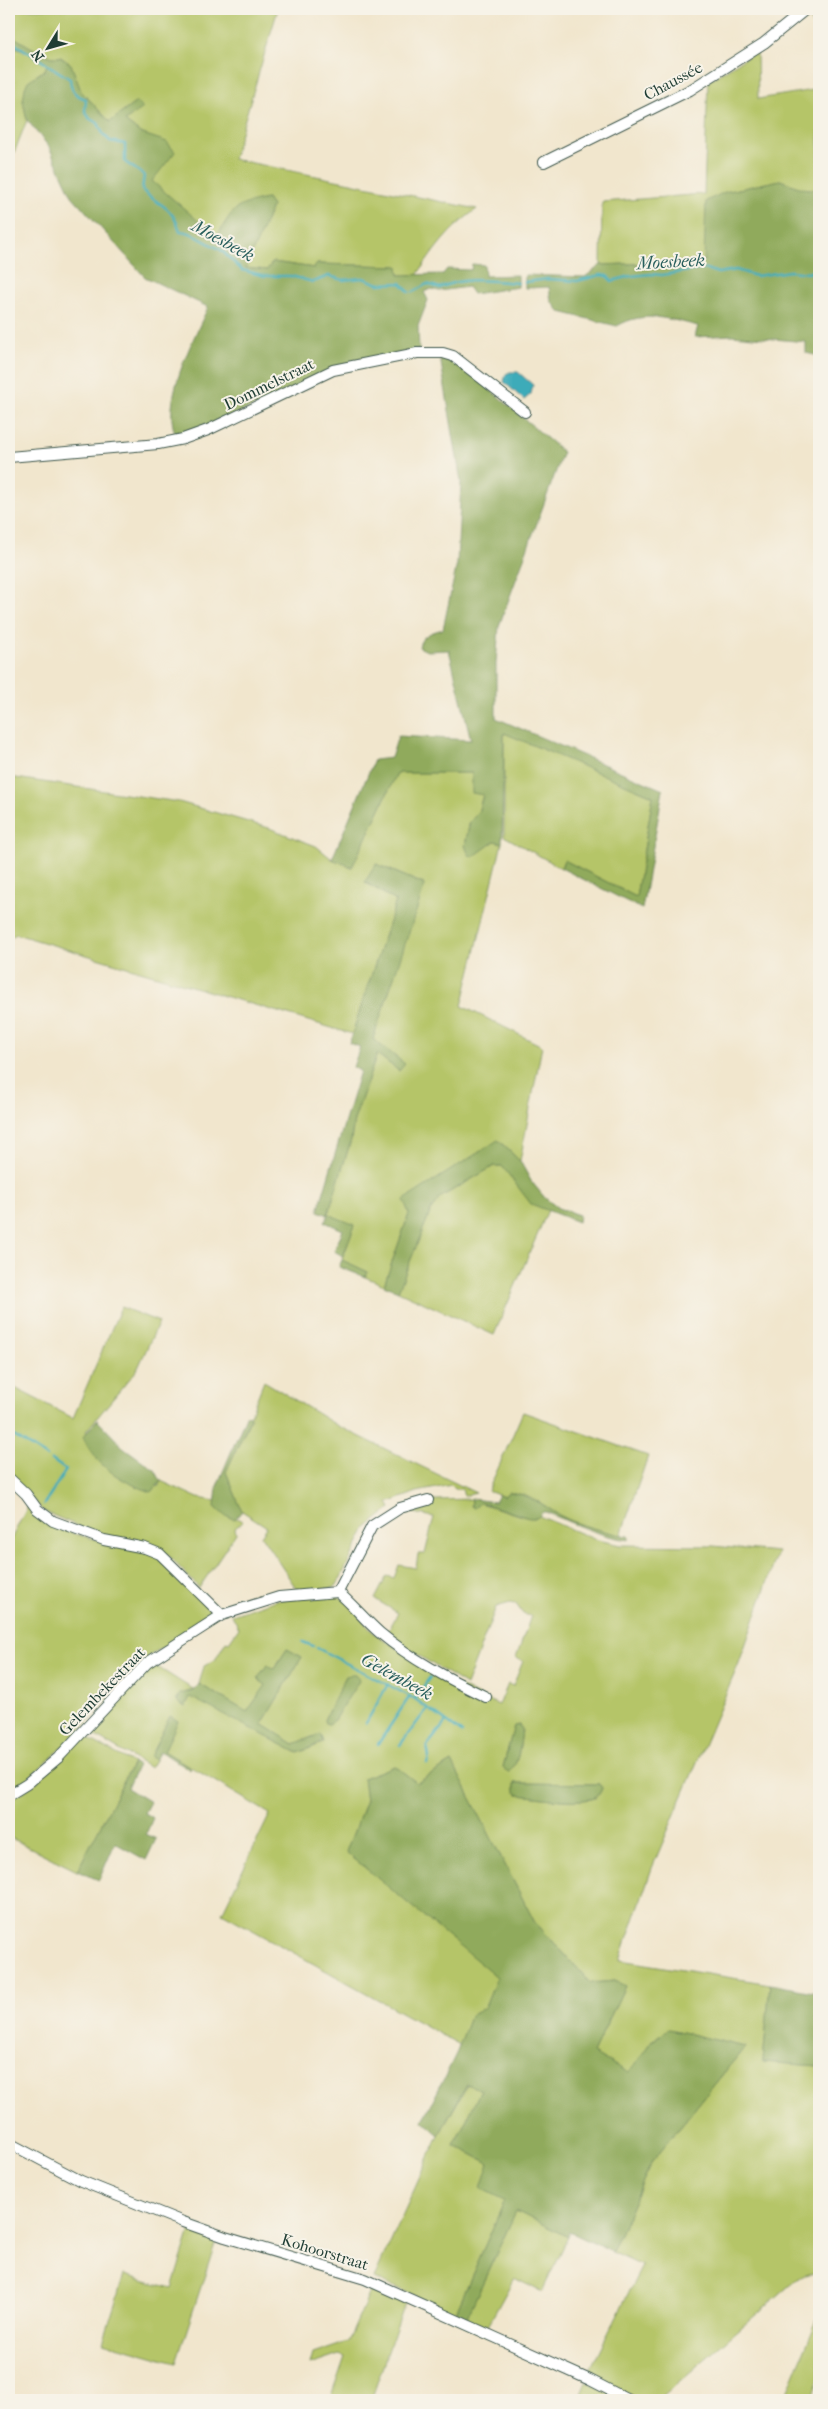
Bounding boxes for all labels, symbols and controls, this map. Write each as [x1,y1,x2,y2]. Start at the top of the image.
north arrow [22,22,72,72]
text: N [28,46,48,65]
street label: Chaussée [640,58,706,104]
water label: Moesbeek [186,214,258,267]
water label: Moesbeek [634,250,706,274]
street label: Dommelstraat [221,354,317,414]
street label: Gelembekestraat [55,1643,149,1739]
water label: Gelembeek [357,1649,437,1705]
street label: Kohoorstraat [279,2230,371,2274]

